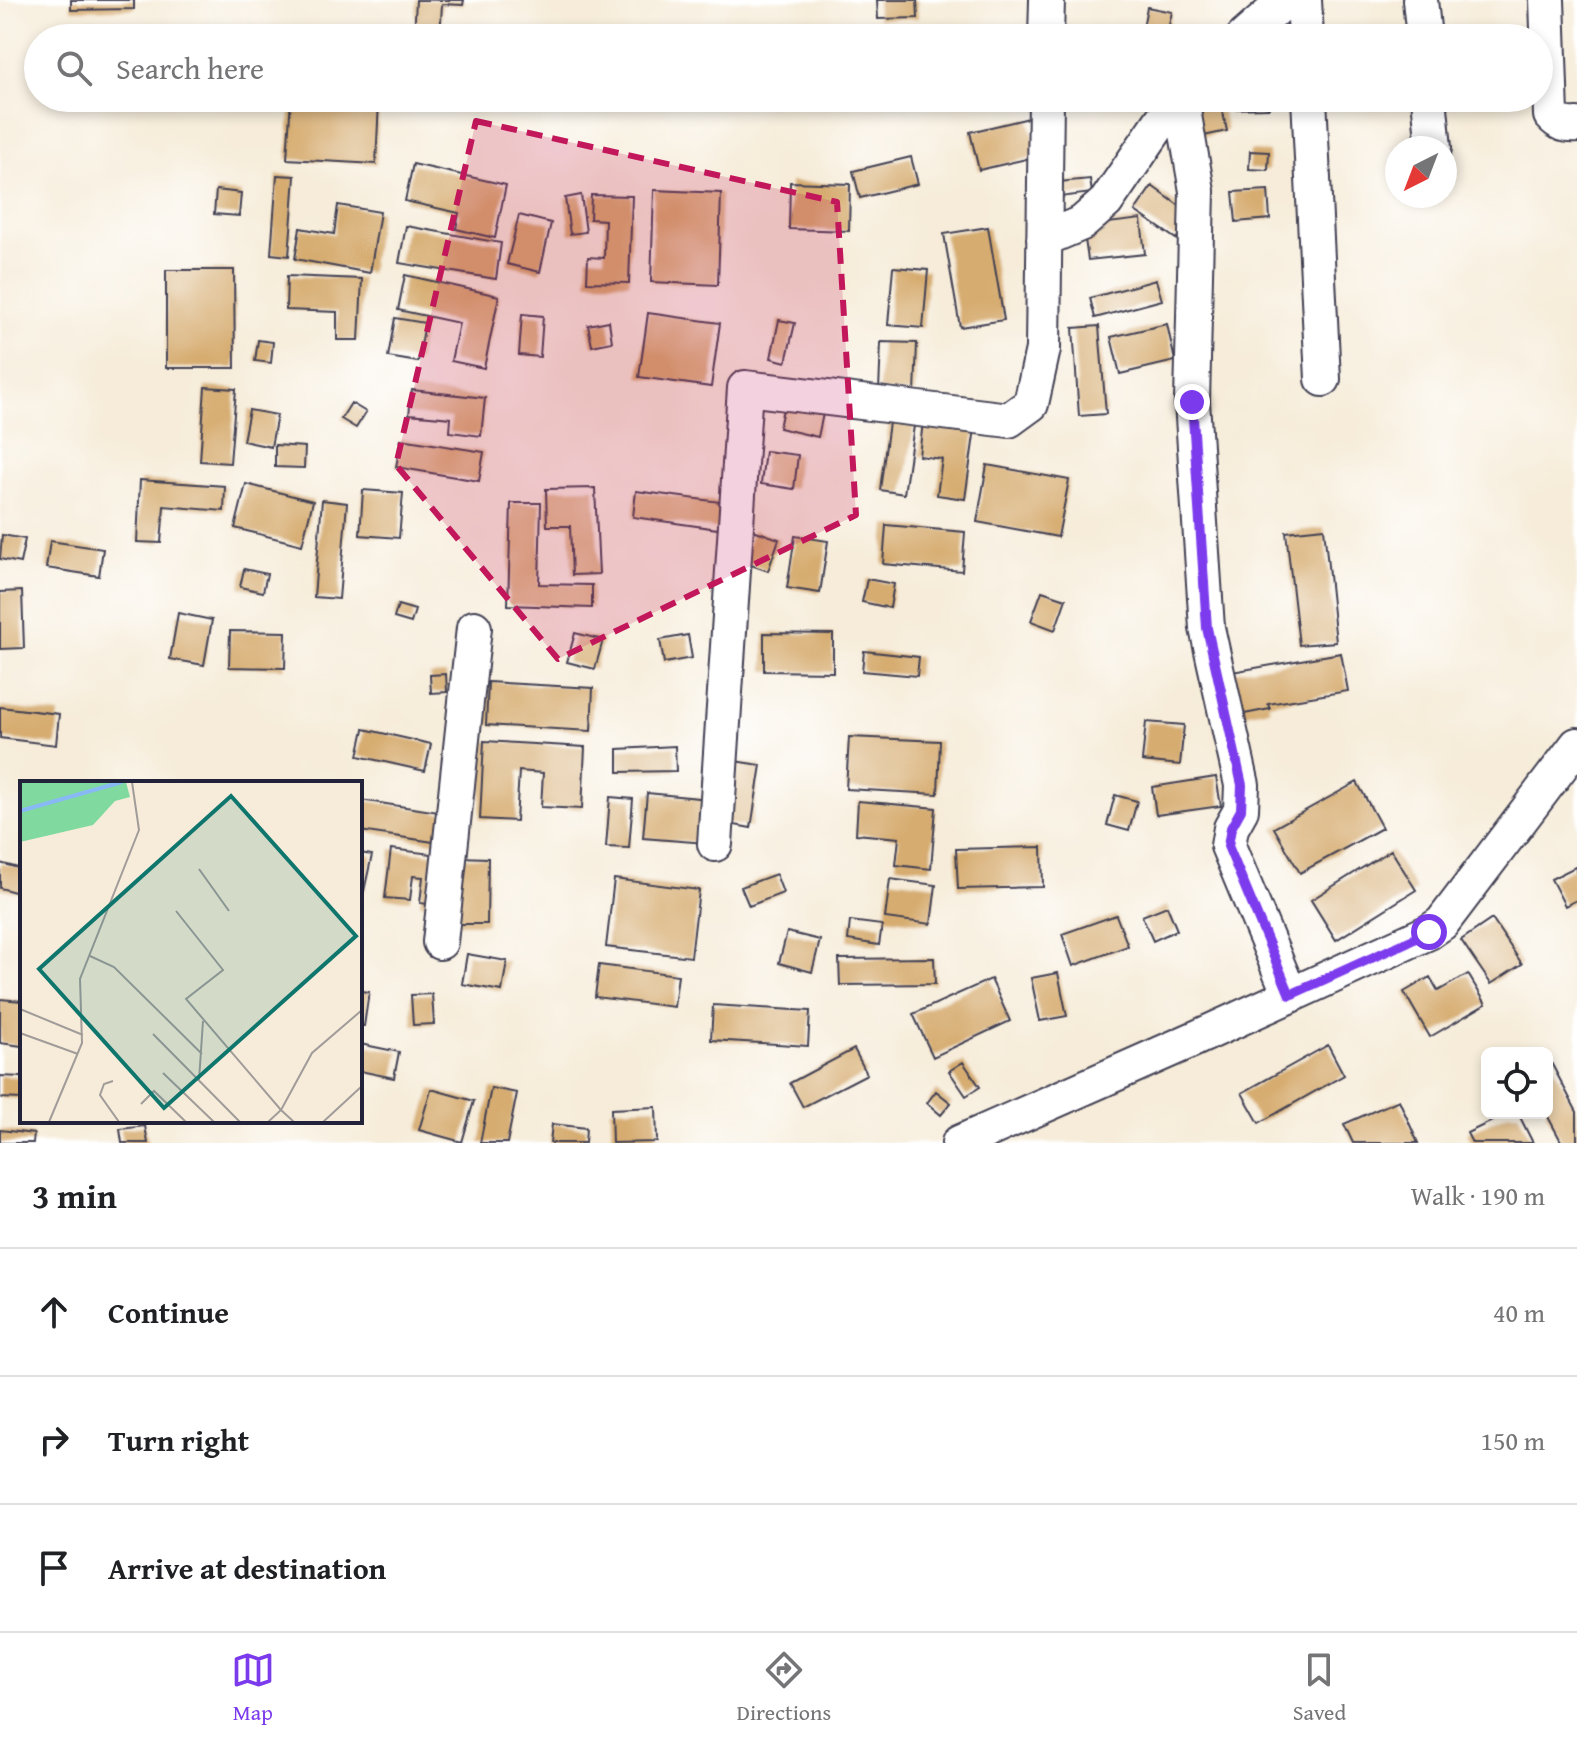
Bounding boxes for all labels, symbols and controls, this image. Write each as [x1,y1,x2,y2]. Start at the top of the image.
search box [24,24,1553,112]
icon: search [52,46,96,90]
text: Search here [116,46,264,90]
north arrow [1385,136,1457,208]
route end [1174,384,1210,420]
inset map [20,781,362,1123]
route start [1411,914,1447,950]
map controls [1481,1047,1553,1119]
button: locate [1481,1047,1553,1119]
text: 3 min [32,1171,117,1220]
text: Walk · 190 m [1411,1176,1545,1215]
icon: ahead [32,1290,76,1334]
text: Continue [108,1290,229,1334]
text: 40 m [1493,1293,1545,1332]
icon: right [32,1418,76,1462]
text: Turn right [108,1418,249,1462]
text: 150 m [1480,1421,1545,1460]
icon: arrive [32,1546,76,1590]
text: Arrive at destination [108,1546,386,1590]
tab: Map [231,1648,275,1728]
tab: Directions [737,1648,831,1728]
tab: Saved [1293,1648,1346,1728]

